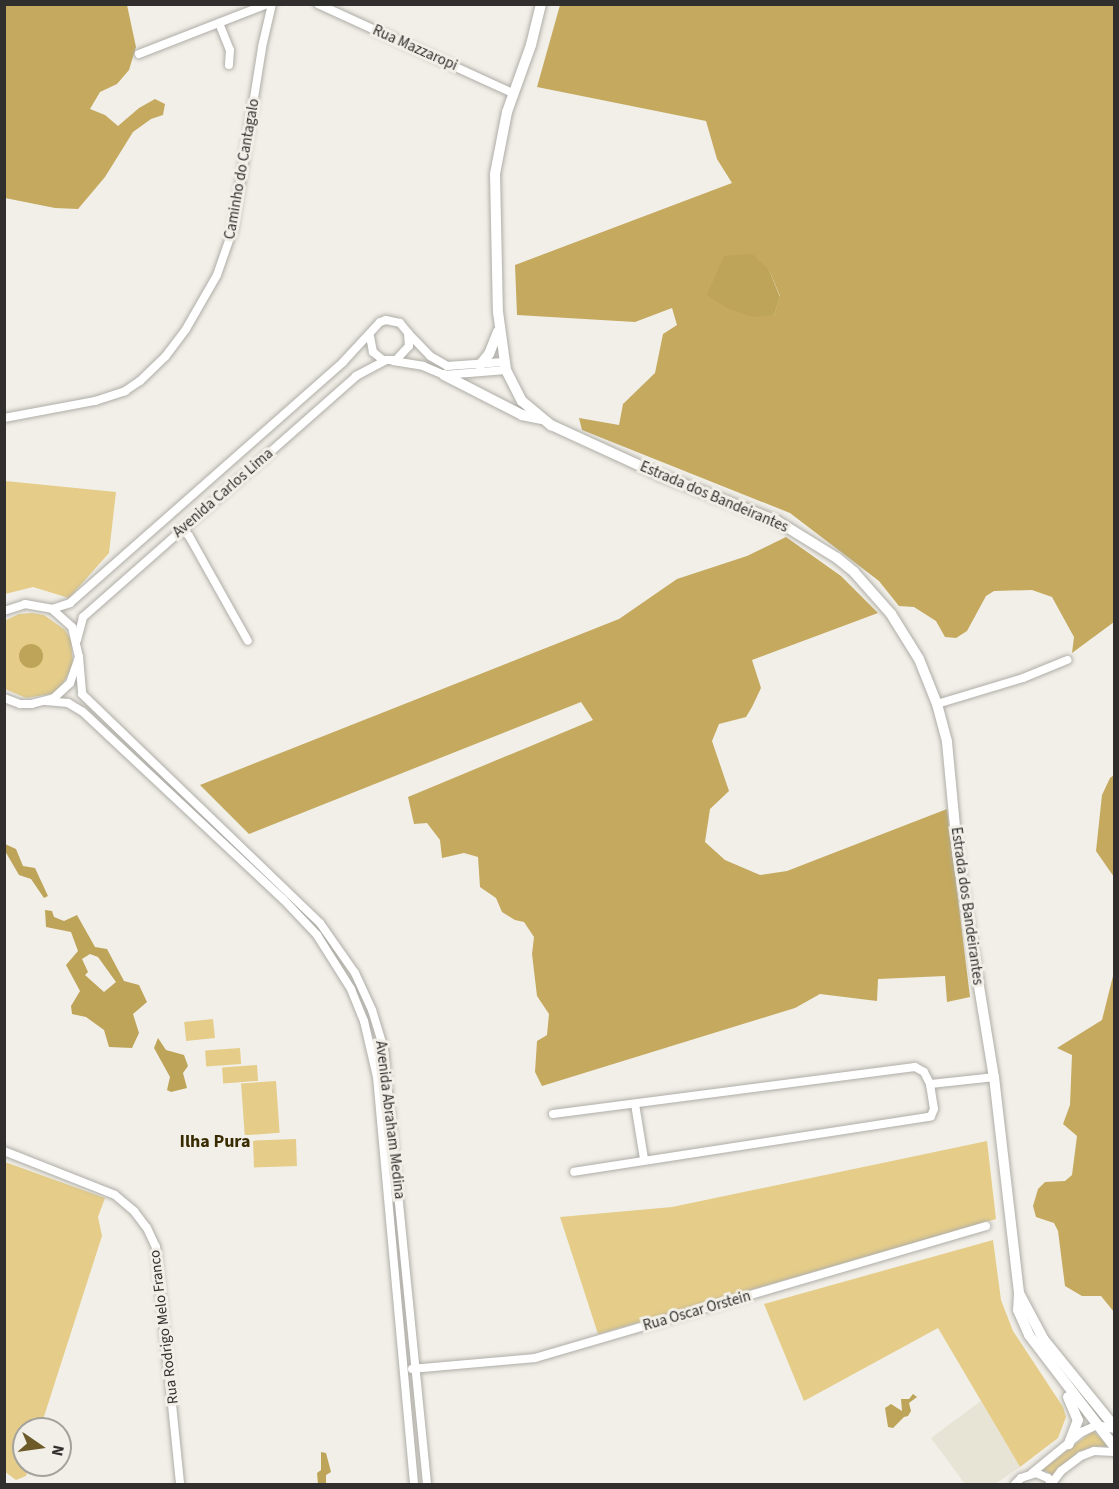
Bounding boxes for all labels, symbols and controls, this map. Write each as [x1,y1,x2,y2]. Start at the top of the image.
street label: Rua Mazzaropi [370,21,460,75]
street label: Caminho do Cantagalo [221,97,263,241]
street label: Avenida Carlos Lima [169,445,277,541]
street label: Estrada dos Bandeirantes [637,458,791,536]
street label: Estrada dos Bandeirantes [947,826,987,986]
street label: Avenida Abraham Medina [371,1040,409,1200]
district label: Ilha Pura [179,1131,251,1153]
street label: Rua Rodrigo Melo Franco [146,1249,182,1405]
street label: Rua Oscar Orstein [641,1287,753,1335]
north arrow [12,1417,72,1477]
text: N [46,1443,70,1458]

